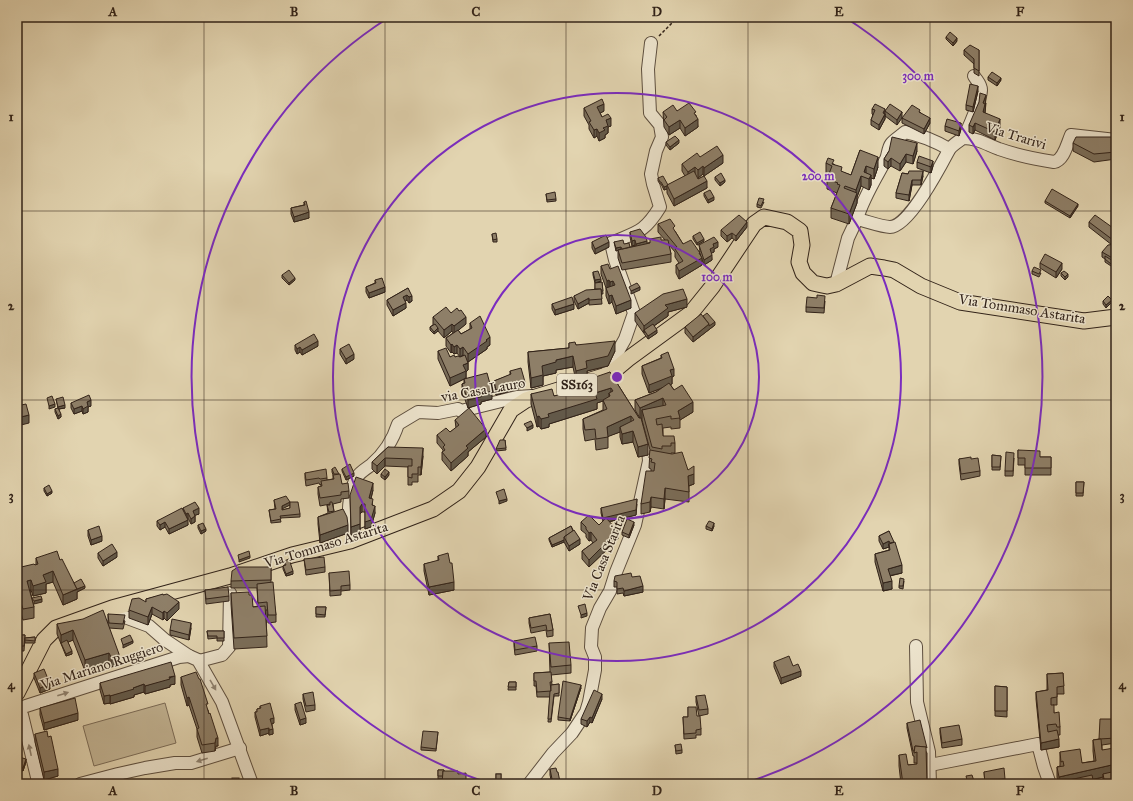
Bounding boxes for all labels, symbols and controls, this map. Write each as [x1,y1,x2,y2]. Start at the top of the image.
text: A [108,4,118,20]
text: B [290,4,299,20]
text: C [472,4,481,20]
text: D [652,4,662,20]
text: E [834,4,844,20]
text: F [1016,4,1025,20]
text: 300 m [902,69,935,84]
text: 1 [8,109,14,125]
text: 1 [1119,109,1125,125]
street label: Via Trarivi [983,118,1049,153]
text: 200 m [802,169,835,183]
text: 100 m [701,270,734,284]
street label: Via Tommaso Astarita [956,290,1087,327]
text: 2 [8,298,15,314]
text: 2 [1119,298,1126,314]
centre of rings [610,370,624,384]
street label: via Casa Lauro [439,374,526,406]
road number: SS163 [557,374,597,396]
text: 3 [8,488,14,504]
text: 3 [1119,488,1125,504]
street label: Via Casa Starita [579,513,629,604]
street label: Via Tommaso Astarita [261,518,390,572]
street label: Via Mariano Ruggiero [38,638,165,694]
text: 4 [7,677,15,693]
text: 4 [1118,677,1126,693]
one-way arrow [209,679,216,691]
one-way arrow [57,691,69,697]
one-way arrow [27,743,33,756]
one-way arrow [196,757,208,763]
text: A [108,783,118,799]
text: B [290,783,299,799]
text: C [472,783,481,799]
text: D [652,783,662,799]
text: E [834,783,844,799]
text: F [1016,783,1025,799]

